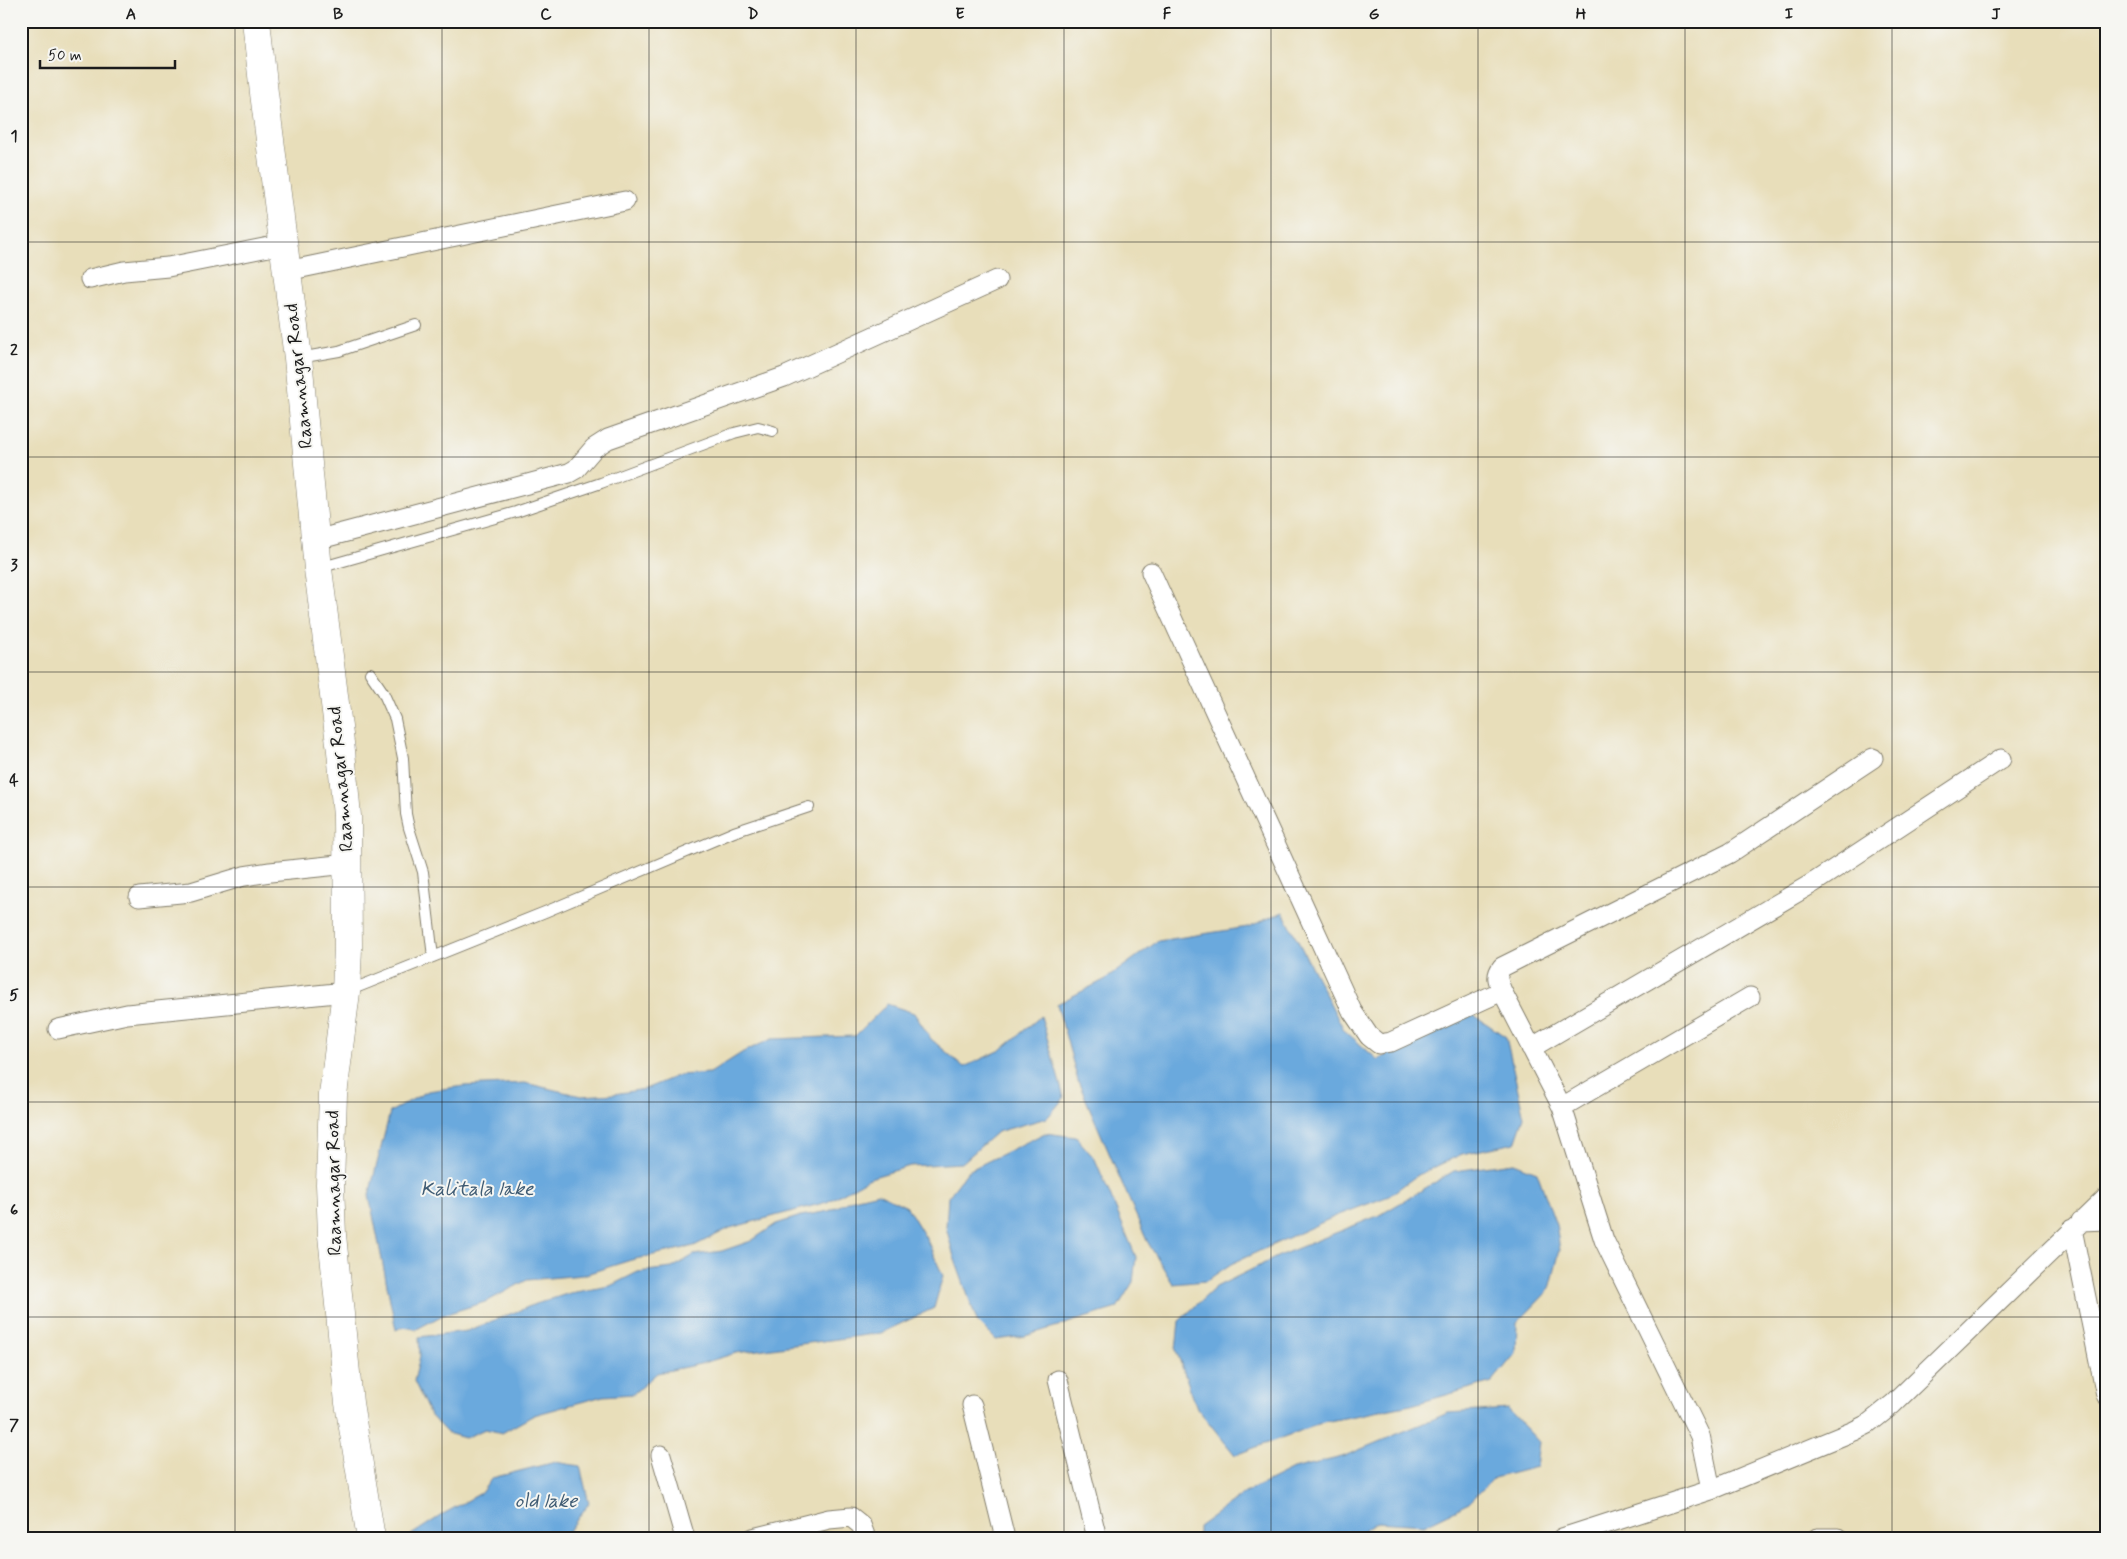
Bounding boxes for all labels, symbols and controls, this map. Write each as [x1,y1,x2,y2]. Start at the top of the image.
text: A [126,4,136,25]
text: B [333,4,343,25]
text: C [540,4,552,25]
text: D [747,4,759,25]
text: E [955,4,965,25]
text: F [1163,4,1172,25]
text: G [1369,4,1380,25]
text: H [1576,4,1587,25]
text: I [1785,4,1794,25]
text: J [1991,4,2001,25]
scale bar [40,38,175,70]
text: 50 m [48,46,82,66]
text: 1 [10,126,18,147]
street label: Raamnagar Road [279,302,320,450]
text: 2 [10,340,18,361]
text: 3 [10,555,18,576]
street label: Raamnagar Road [322,705,361,853]
text: 4 [9,770,19,791]
text: 5 [9,985,19,1006]
street label: Raamnagar Road [320,1110,349,1256]
water label: Kalitala lake [420,1176,535,1203]
text: 6 [10,1200,18,1221]
text: 7 [9,1415,19,1436]
water label: old lake [515,1488,578,1515]

